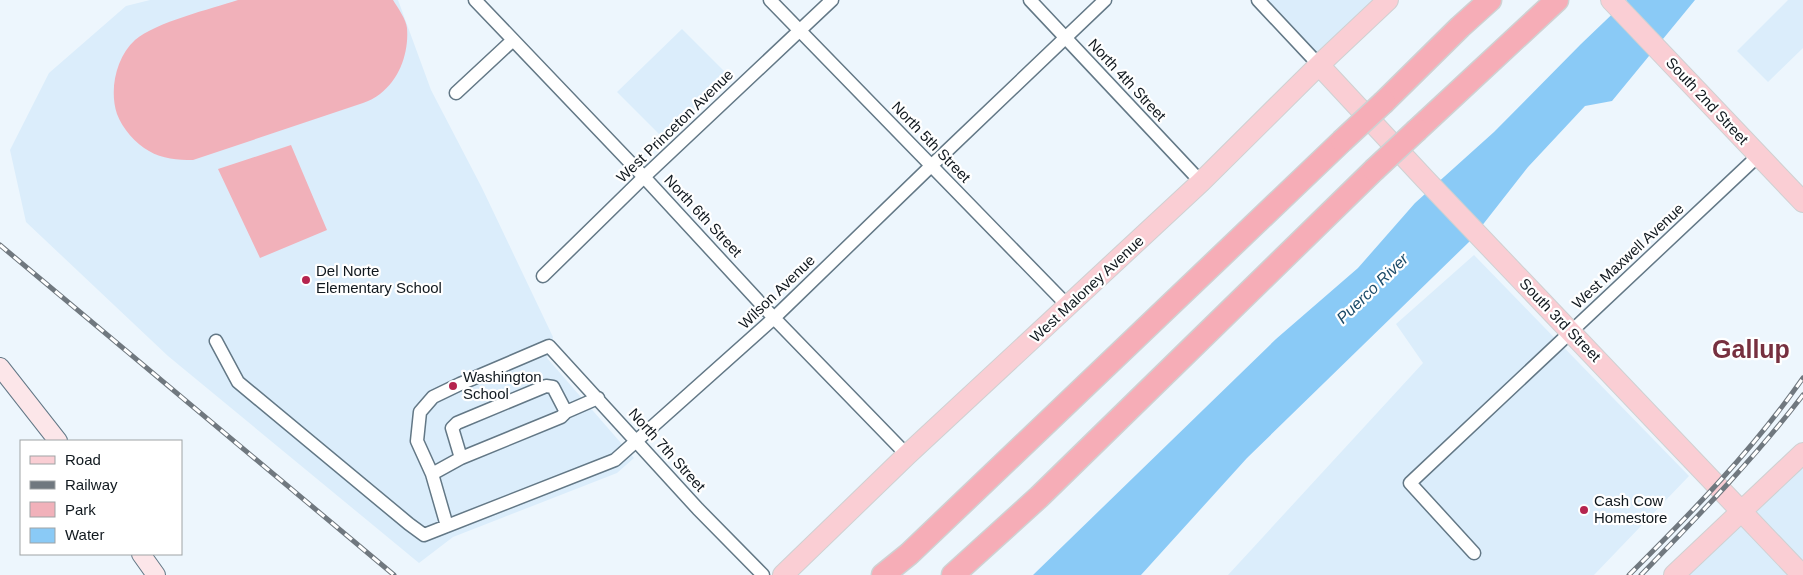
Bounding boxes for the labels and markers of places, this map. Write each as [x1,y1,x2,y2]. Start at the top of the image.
place label: Del Norte Elementary School [316,262,442,296]
marker: Del Norte Elementary School [300,274,312,286]
place label: Washington School [463,368,542,402]
marker: Washington School [447,380,459,392]
place label: Cash Cow Homestore [1594,492,1667,526]
marker: Cash Cow Homestore [1578,504,1590,516]

